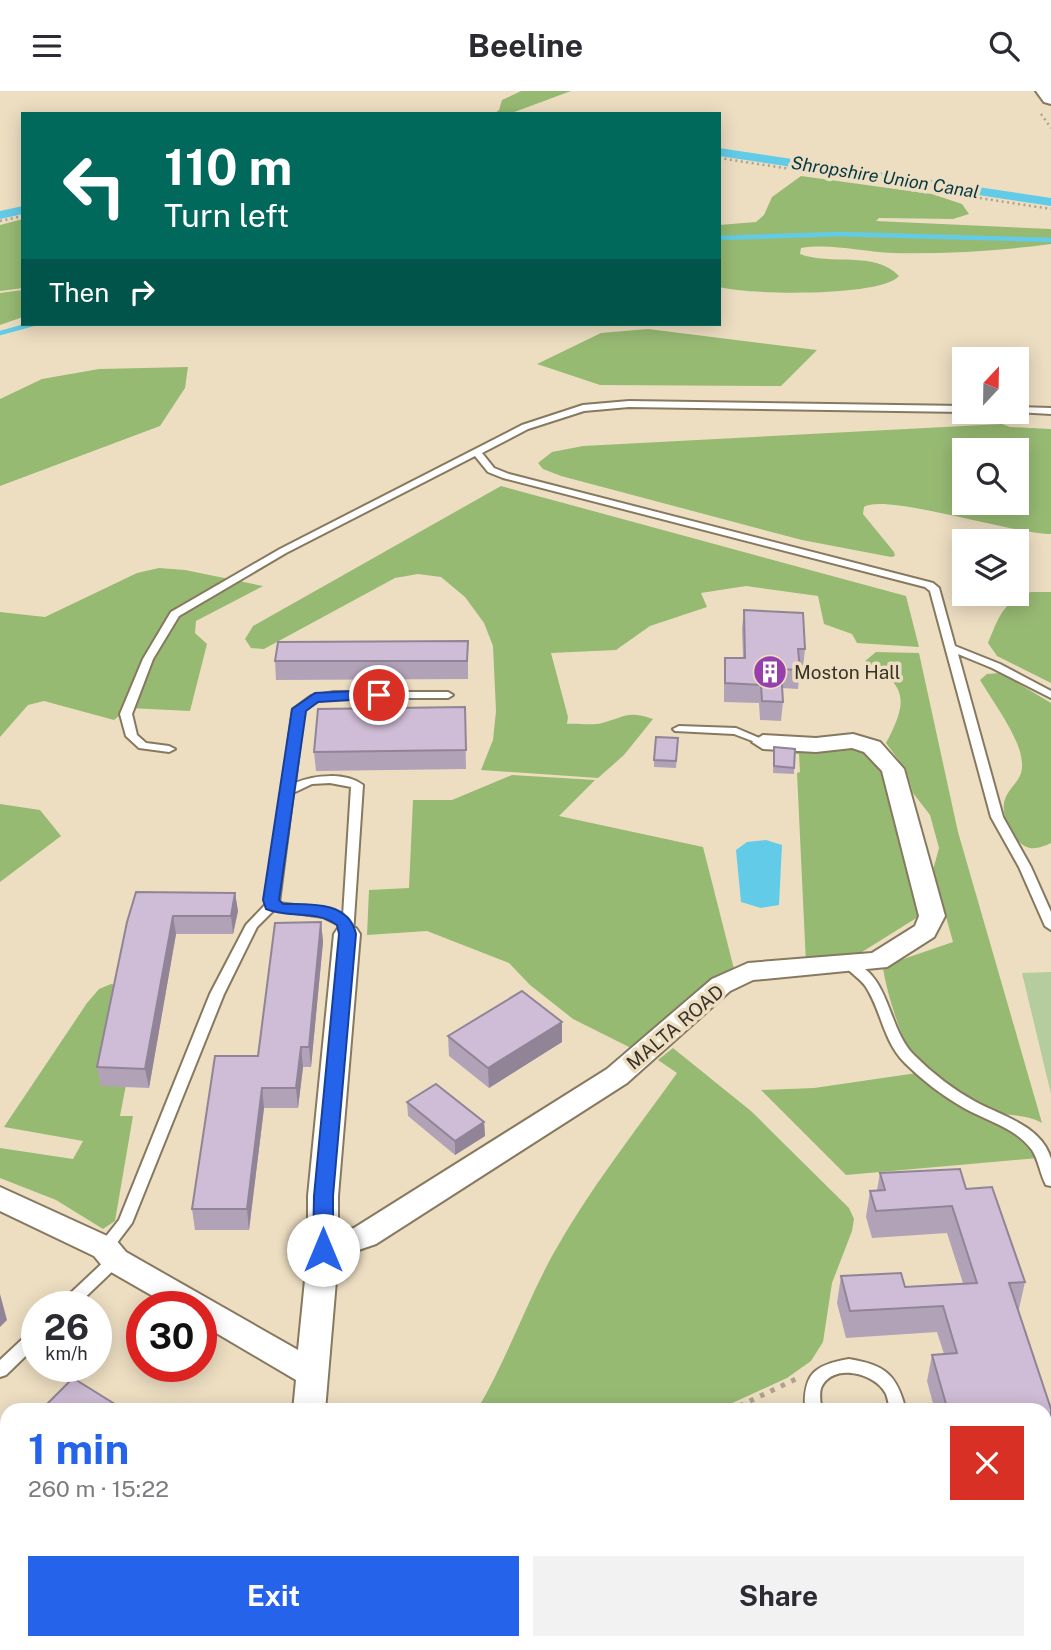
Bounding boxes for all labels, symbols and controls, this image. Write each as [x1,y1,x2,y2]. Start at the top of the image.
icon: menu [28,27,66,65]
text: Beeline [468,27,583,64]
icon: search [985,27,1023,65]
text: 110 m [164,138,292,196]
icon: left [49,140,140,231]
water label: Shropshire Union Canal [790,152,980,202]
text: Turn left [164,197,289,234]
icon: right [123,273,161,311]
text: Then [49,277,109,308]
north arrow [952,347,1029,423]
map controls [952,347,1029,606]
button: search [952,438,1029,515]
button: layers [952,529,1029,606]
building icon: Moston Hall [751,653,789,691]
place label: Moston Hall [794,661,900,683]
pin [349,665,409,725]
icon: arrive [360,676,398,714]
street label: MALTA ROAD [622,980,728,1074]
position arrow [286,1213,360,1287]
speed limit sign: 30 [126,1291,217,1382]
text: 26 [44,1307,89,1348]
text: km/h [45,1343,88,1364]
text: 1 min [28,1424,129,1473]
button: close [950,1426,1024,1500]
text: 260 m · 15:22 [28,1475,169,1502]
button: Exit [28,1556,519,1636]
button: Share [533,1556,1024,1636]

